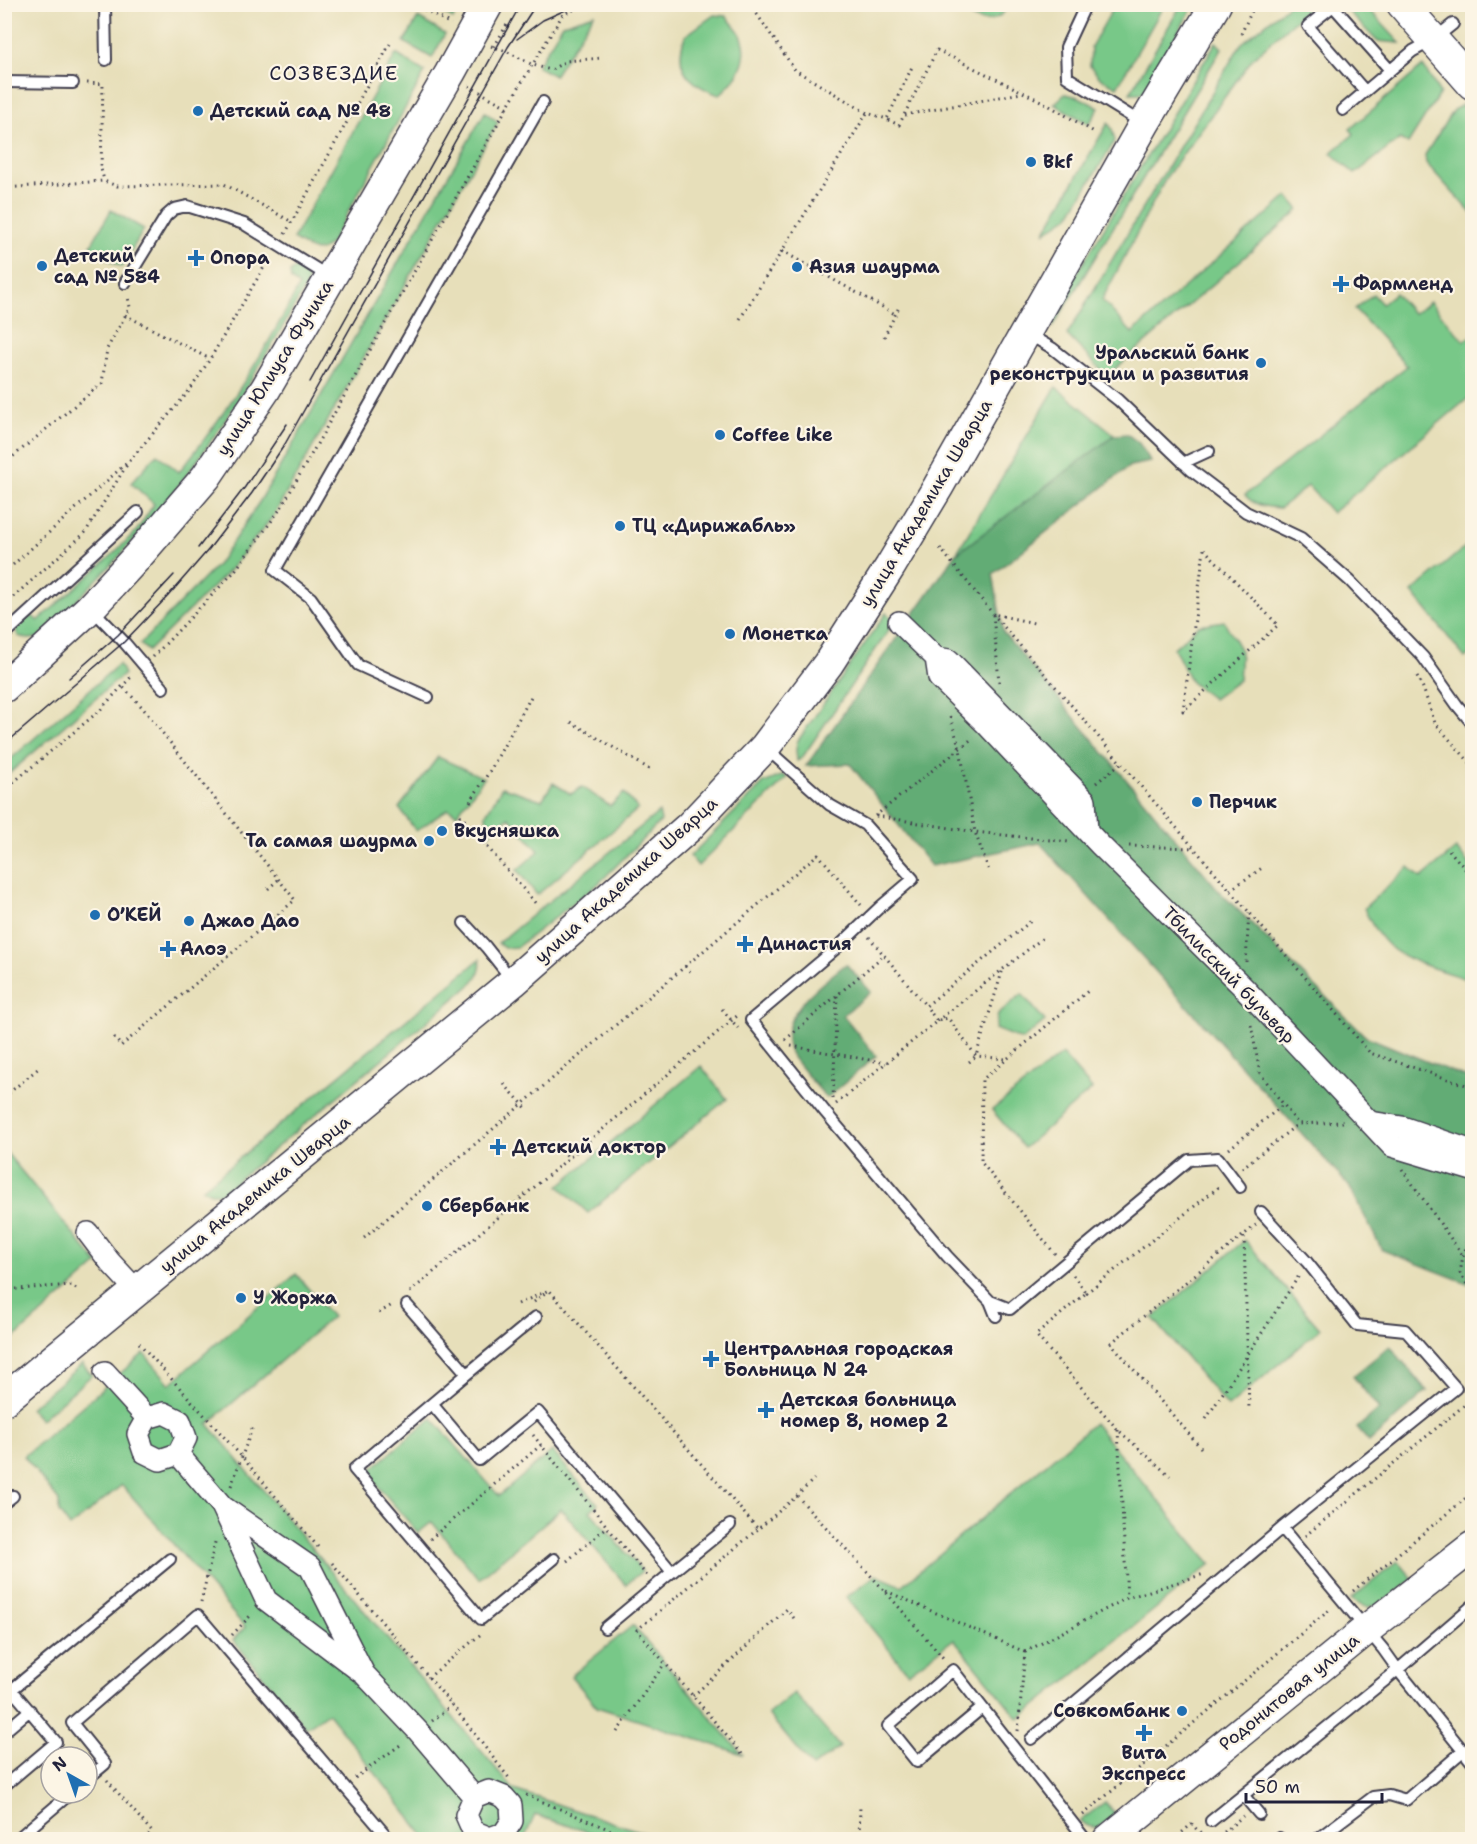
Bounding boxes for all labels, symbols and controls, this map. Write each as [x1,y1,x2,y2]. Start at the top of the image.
district label: СОЗВЕЗДИЕ [269,60,399,86]
place label: Детский сад № 48 [210,99,391,123]
marker: Детский сад № 48 [191,104,205,118]
place label: Bkf [1043,150,1074,174]
marker: Bkf [1024,155,1038,169]
place label: Детский сад № 584 [54,244,160,289]
place label: Опора [210,246,270,270]
marker: Опора [187,249,205,267]
place label: Азия шаурма [809,255,940,279]
marker: Детский сад № 584 [35,259,49,273]
marker: Азия шаурма [790,260,804,274]
place label: Фармленд [1353,272,1454,296]
street label: улица Юлиуса Фучика [211,276,339,460]
marker: Фармленд [1334,277,1348,291]
place label: Уральский банк реконструкции и развития [990,341,1249,386]
marker: Уральский банк реконструкции и развития [1254,356,1268,370]
street label: улица Академика Шварца [854,395,998,611]
place label: Coffee Like [732,423,833,447]
marker: Coffee Like [713,428,727,442]
place label: ТЦ «Дирижабль» [632,514,796,538]
marker: ТЦ «Дирижабль» [613,519,627,533]
place label: Монетка [742,622,829,646]
marker: Монетка [723,627,737,641]
place label: Перчик [1209,790,1277,814]
street label: улица Академика Шварца [529,791,723,969]
marker: Перчик [1190,795,1204,809]
place label: Вкусняшка [454,819,560,843]
marker: Вкусняшка [435,824,449,838]
place label: Та самая шаурма [246,829,418,853]
marker: Та самая шаурма [422,834,436,848]
street label: Тбилисский бульвар [1157,901,1301,1049]
place label: О’КЕЙ [107,902,161,927]
marker: О’КЕЙ [88,908,102,922]
place label: Джао Дао [201,909,299,933]
marker: Джао Дао [182,914,196,928]
place label: Династия [758,932,852,956]
marker: Династия [736,935,754,953]
place label: Алоэ [180,937,227,961]
marker: Алоэ [161,942,175,956]
street label: улица Академика Шварца [155,1110,355,1278]
place label: Детский доктор [512,1135,666,1159]
marker: Детский доктор [489,1138,507,1156]
place label: Сбербанк [439,1194,529,1218]
marker: Сбербанк [420,1199,434,1213]
place label: У Жоржа [253,1286,338,1310]
marker: У Жоржа [234,1291,248,1305]
place label: Центральная городская Больница N 24 [724,1337,953,1382]
marker: Центральная городская Больница N 24 [702,1350,720,1368]
place label: Детская больница номер 8, номер 2 [780,1388,957,1433]
marker: Детская больница номер 8, номер 2 [757,1401,775,1419]
street label: Родонитовая улица [1214,1628,1364,1756]
place label: Совкомбанк [1053,1699,1170,1723]
marker: Совкомбанк [1175,1704,1189,1718]
marker: Вита Экспресс [1137,1726,1151,1740]
place label: Вита Экспресс [1102,1741,1186,1786]
north arrow [39,1745,99,1805]
text: N [48,1752,71,1776]
scale bar [1246,1766,1382,1804]
text: 50 m [1255,1775,1300,1799]

